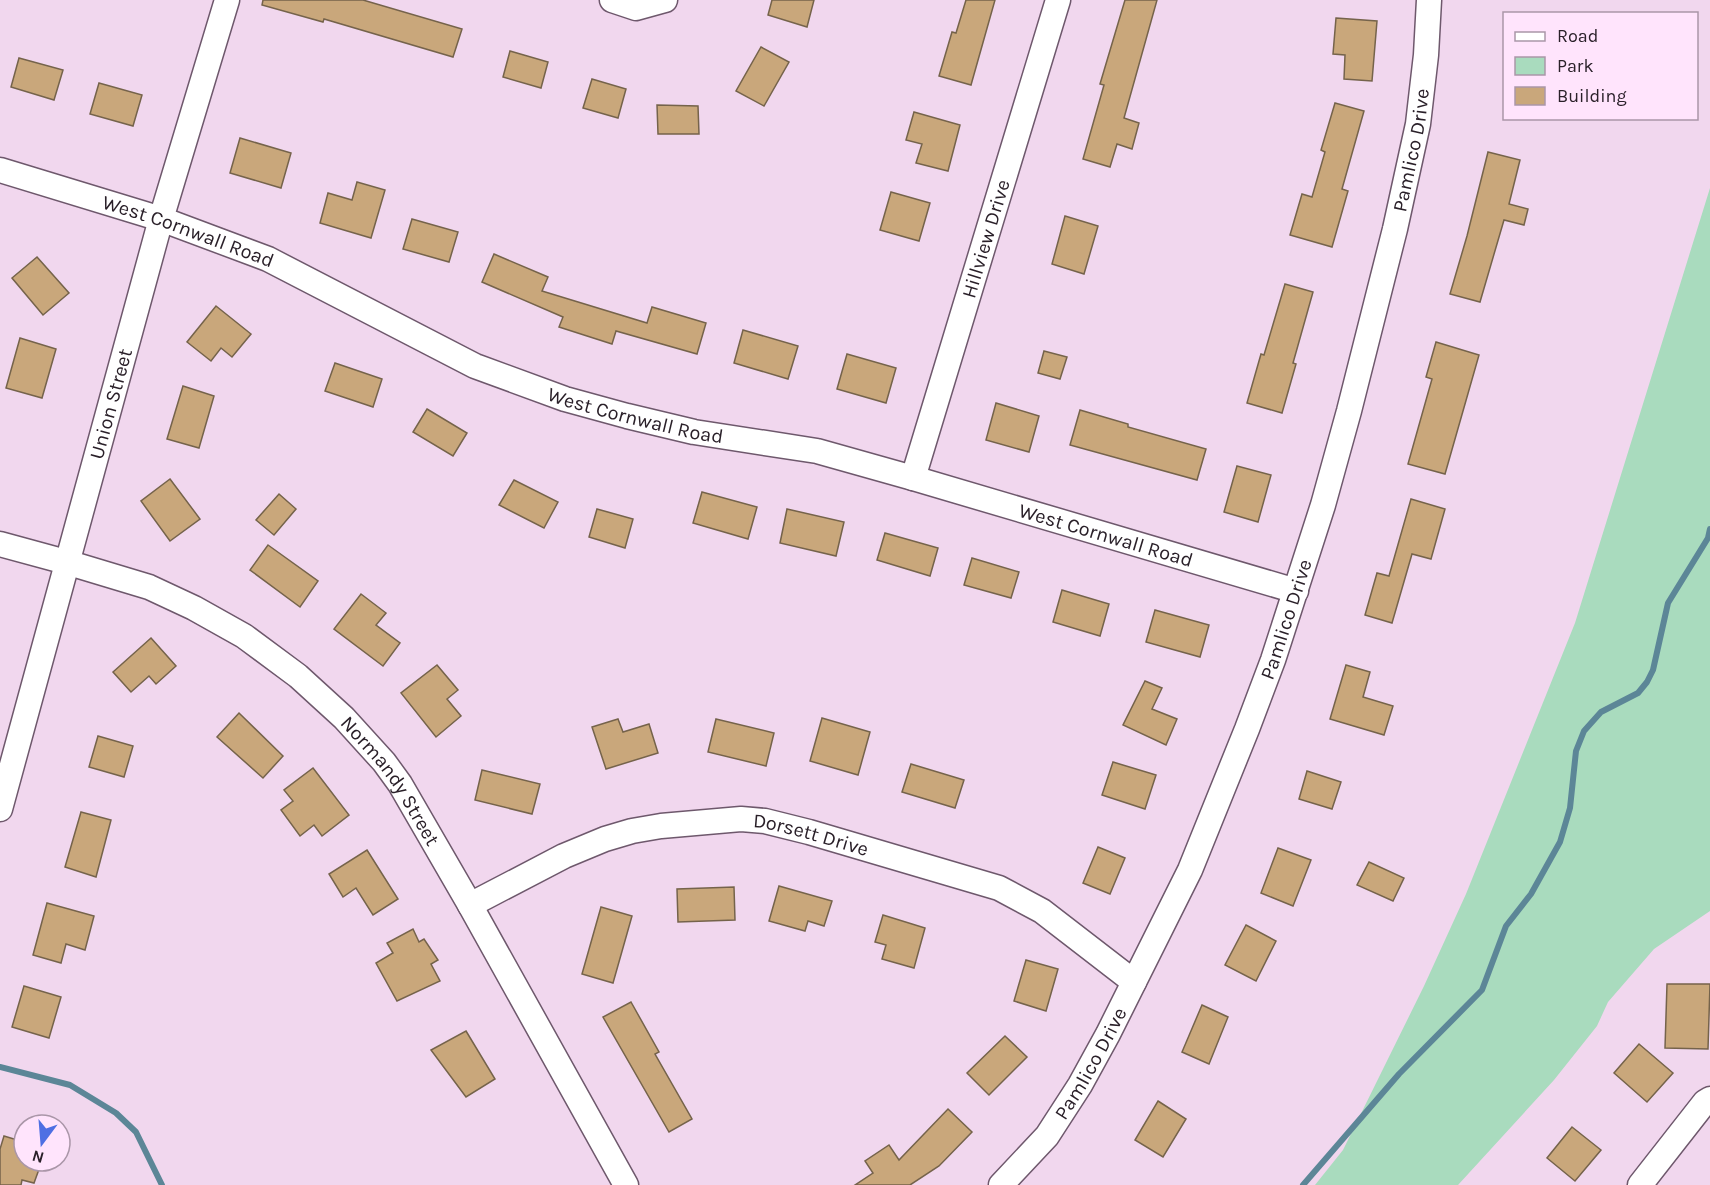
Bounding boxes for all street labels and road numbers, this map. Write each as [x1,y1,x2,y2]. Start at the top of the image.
street label: Pamlico Drive [1388,87,1434,214]
street label: Hillview Drive [957,177,1014,301]
street label: West Cornwall Road [100,190,277,272]
street label: Union Street [84,345,137,462]
street label: West Cornwall Road [545,382,725,448]
street label: West Cornwall Road [1016,498,1196,572]
street label: Pamlico Drive [1255,556,1316,683]
street label: Normandy Street [336,711,445,850]
street label: Dorsett Drive [752,809,871,860]
street label: Pamlico Drive [1049,1003,1131,1124]

